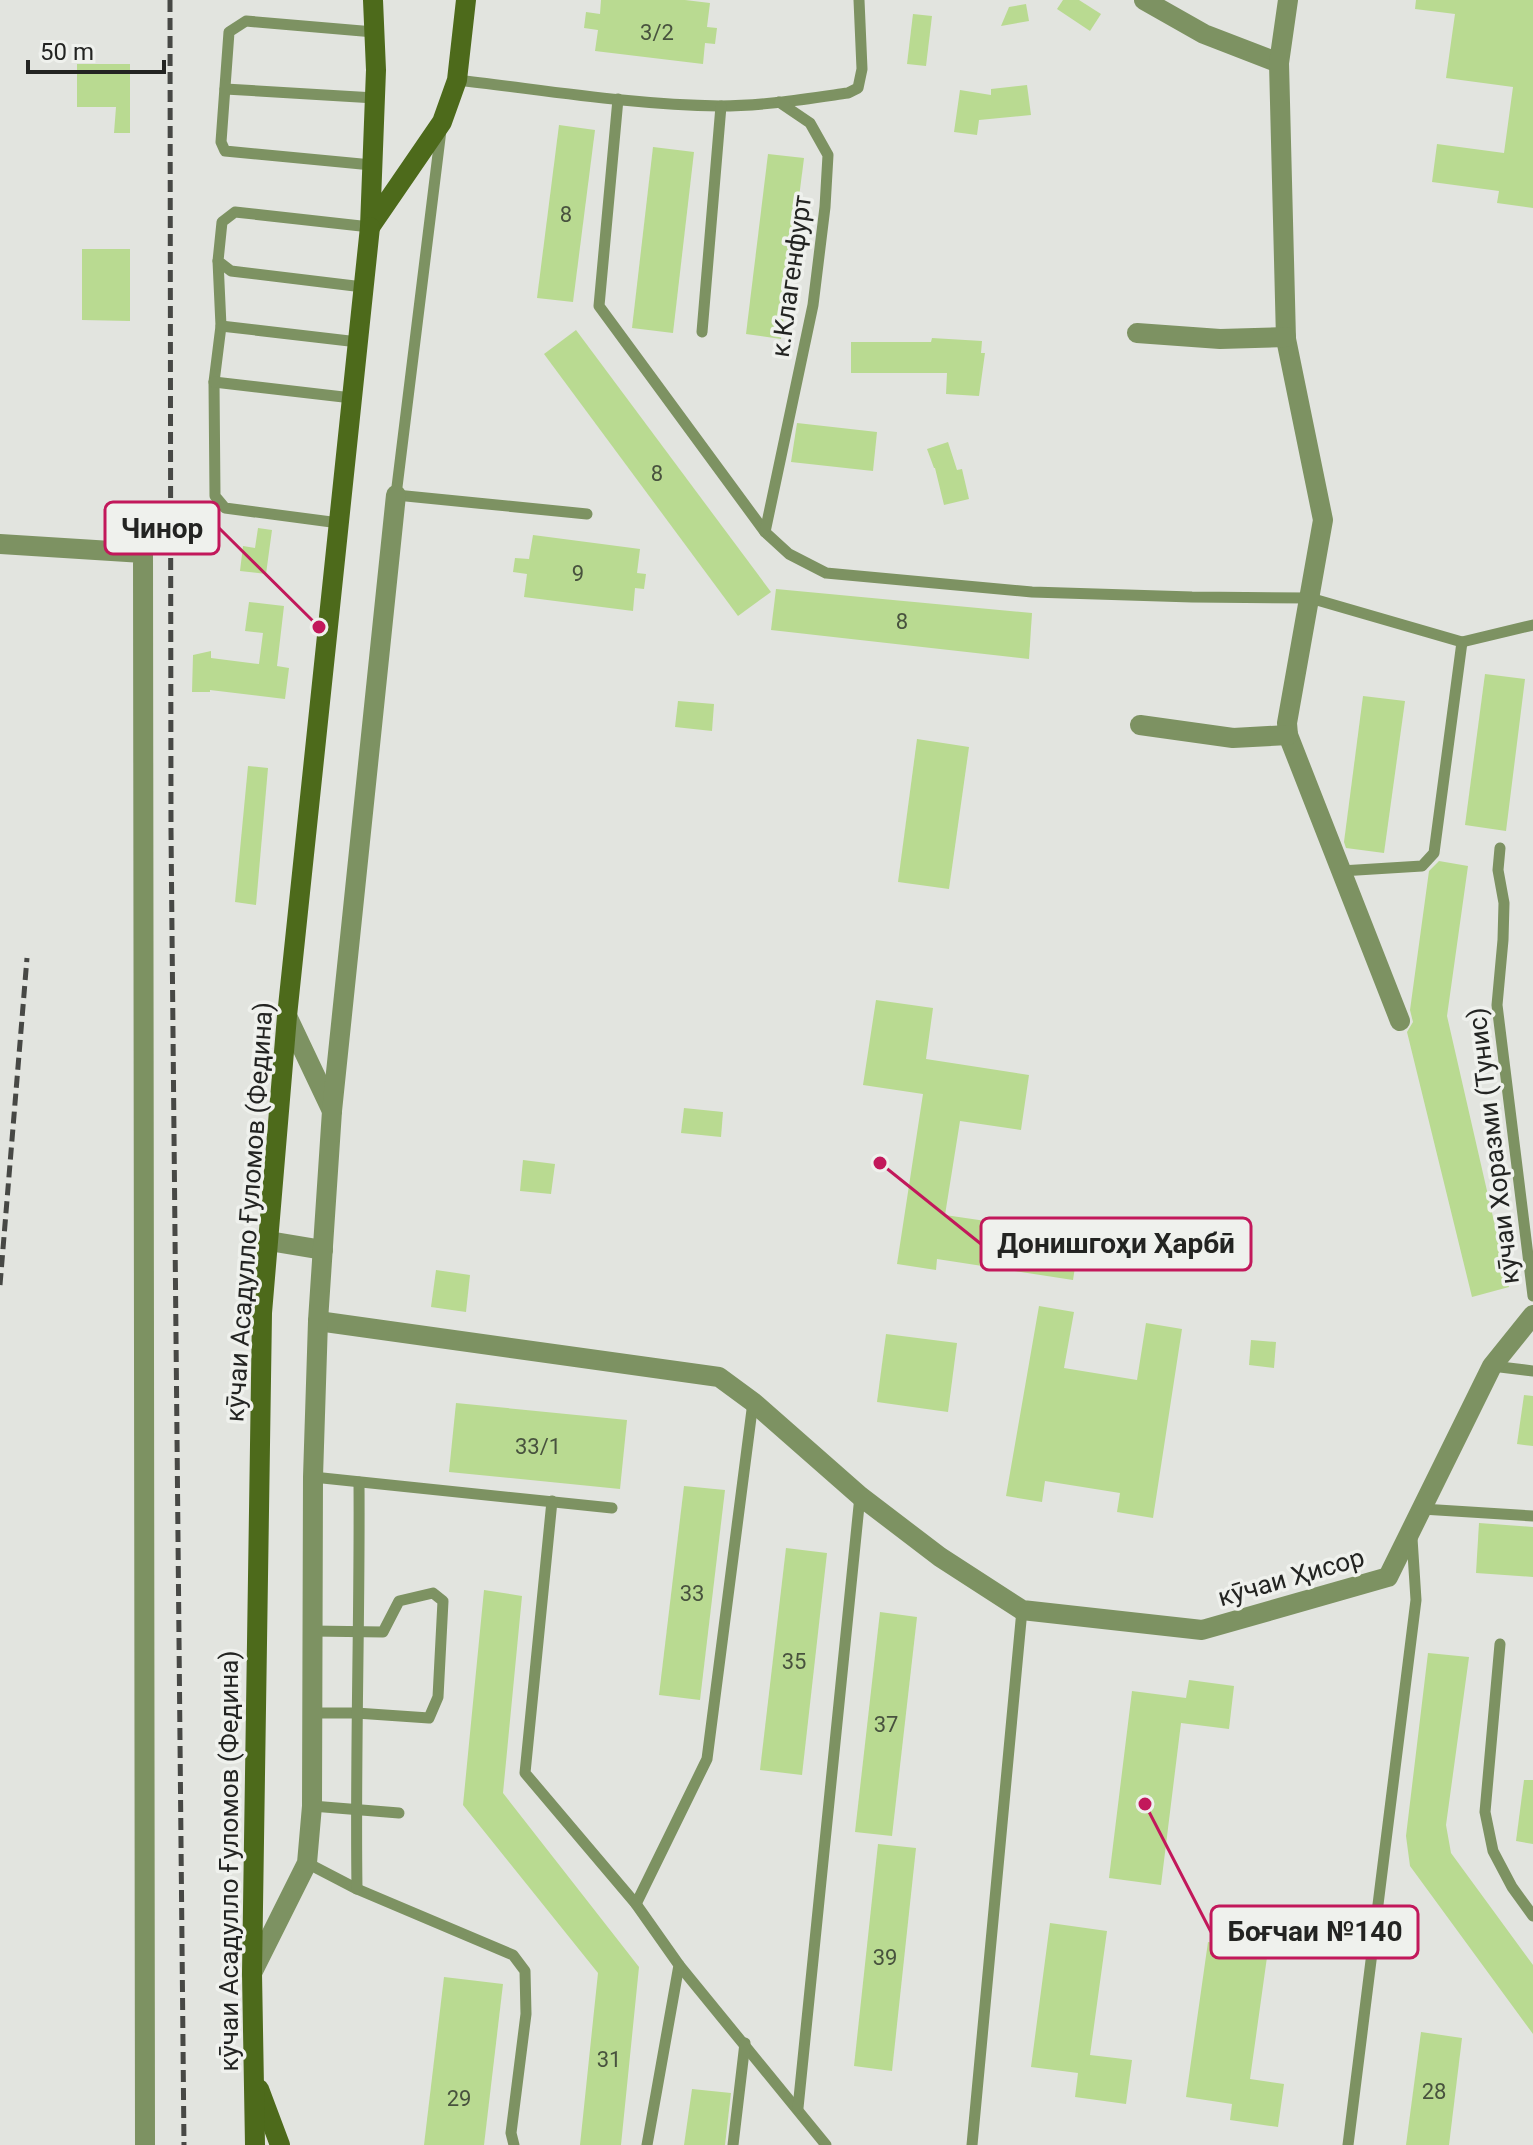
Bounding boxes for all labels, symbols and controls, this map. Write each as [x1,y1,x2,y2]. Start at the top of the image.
house number: 3/2 [640,20,674,45]
scale bar [28,24,164,74]
text: 50 m [40,38,94,66]
street label: к.Клагенфурт [765,193,817,359]
house number: 8 [560,202,572,227]
house number: 8 [651,461,663,486]
callout: Чинор [105,502,219,554]
text: Чинор [121,512,203,545]
house number: 9 [572,561,584,586]
house number: 8 [896,609,908,634]
street label: кӯчаи Асадулло Ғуломов (Федина) [219,1001,279,1423]
street label: кӯчаи Хоразми (Тунис) [1461,1006,1525,1286]
callout: Донишгоҳи Ҳарбӣ [981,1218,1251,1270]
text: Донишгоҳи Ҳарбӣ [997,1227,1235,1260]
house number: 33/1 [515,1434,561,1459]
street label: кӯчаи Ҳисор [1214,1542,1368,1612]
house number: 33 [680,1581,704,1606]
house number: 35 [782,1649,806,1674]
street label: кӯчаи Асадулло Ғуломов (Федина) [214,1651,244,2072]
house number: 37 [874,1712,898,1737]
callout: Боғчаи №140 [1211,1906,1418,1958]
text: Боғчаи №140 [1228,1915,1402,1948]
house number: 39 [873,1945,897,1970]
house number: 31 [597,2047,621,2072]
house number: 28 [1422,2079,1446,2104]
house number: 29 [447,2086,471,2111]

